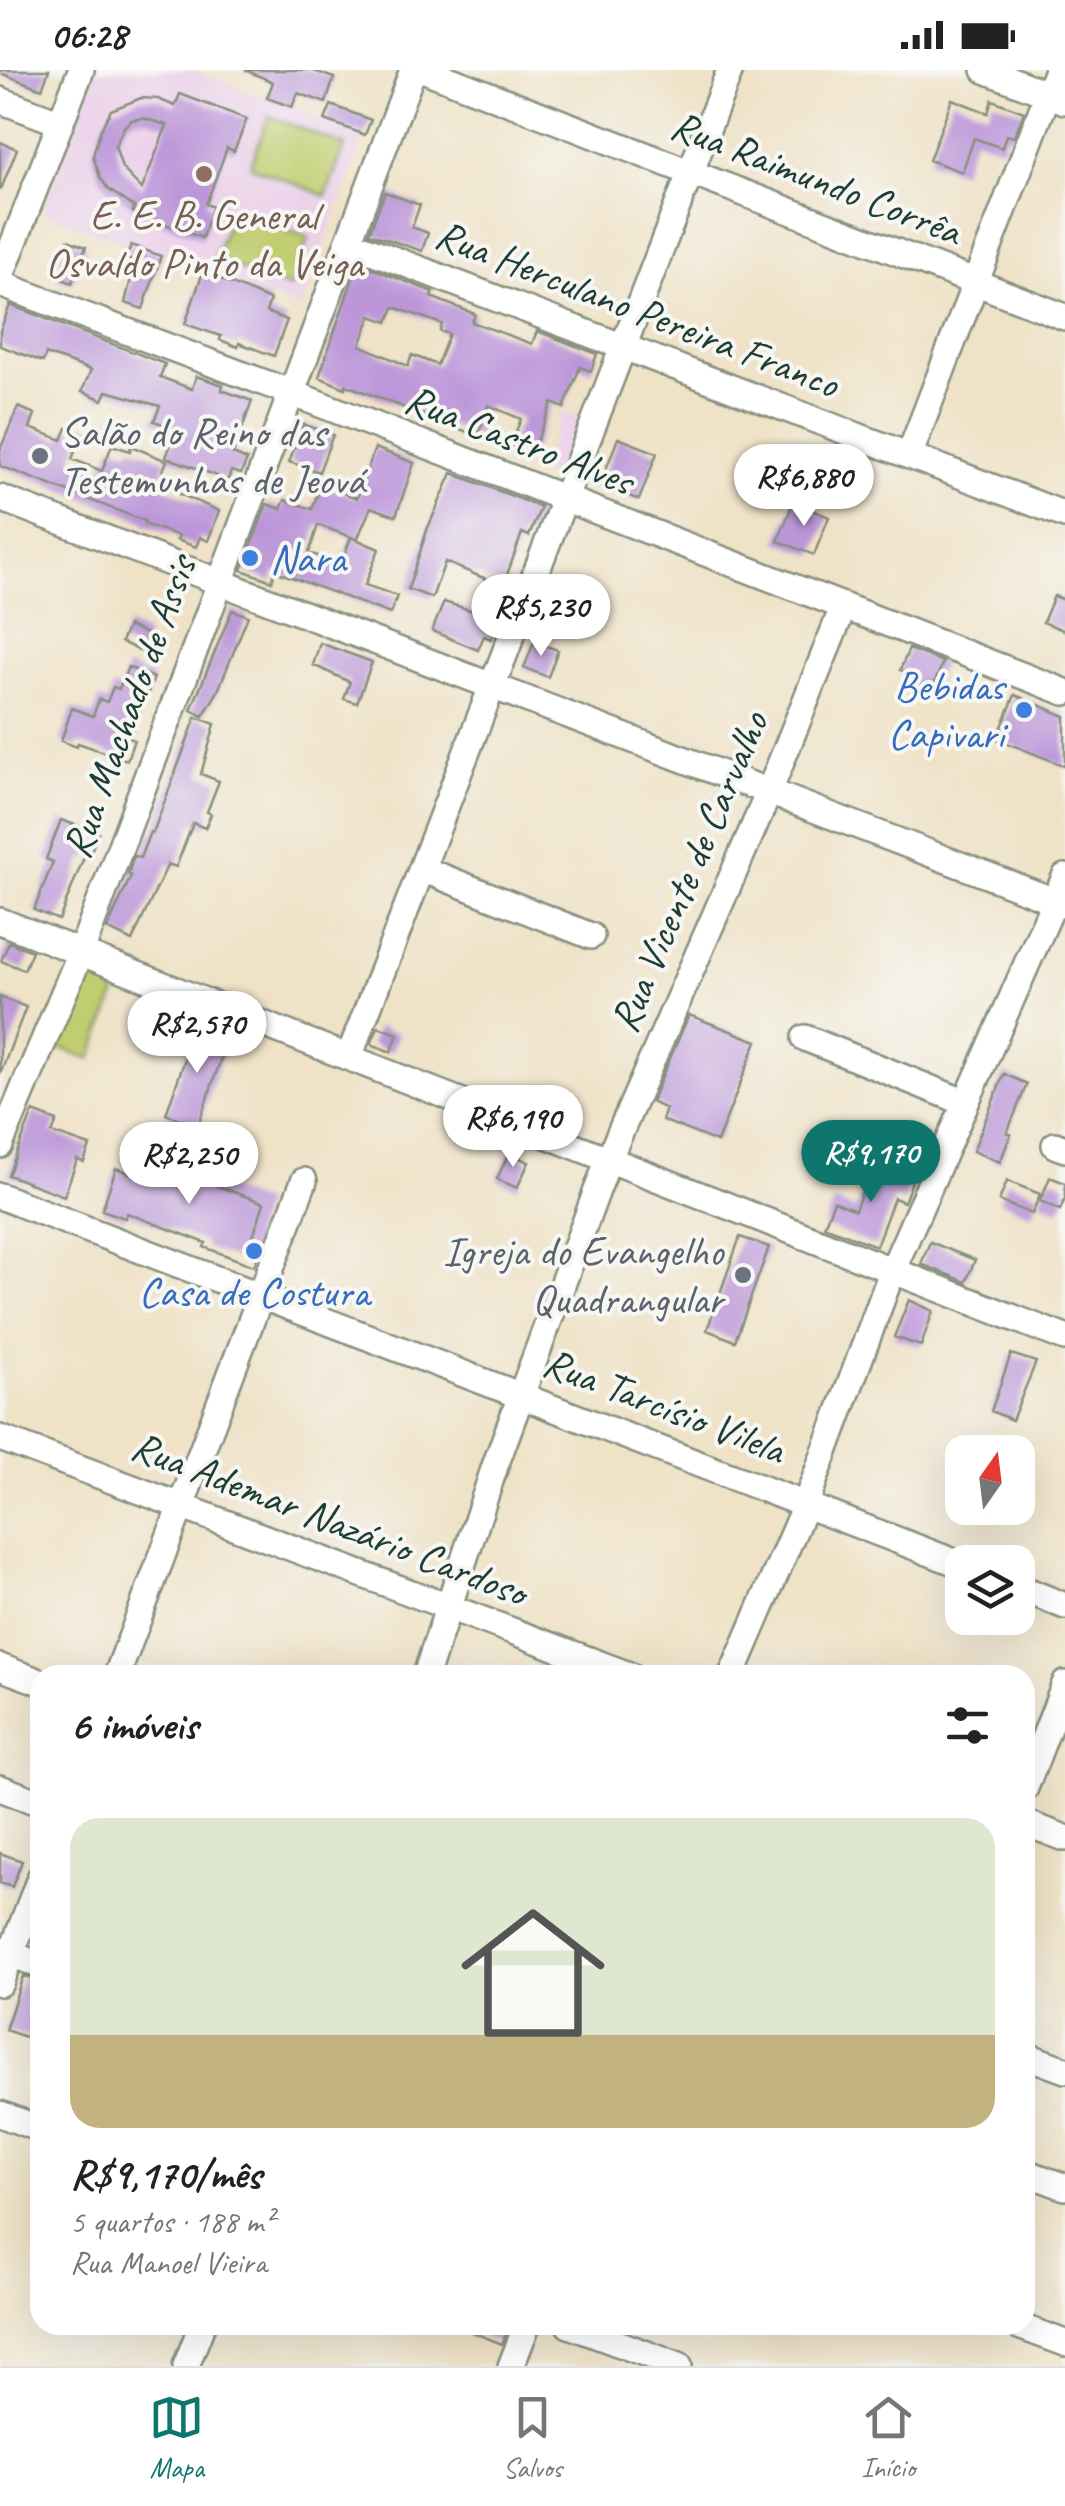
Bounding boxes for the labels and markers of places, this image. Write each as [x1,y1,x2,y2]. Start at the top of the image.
marker: E. E. B. General Osvaldo Pinto da Veiga [193,163,215,185]
place label: E. E. B. General Osvaldo Pinto da Veiga [45,189,366,290]
place label: Salão do Reino das Testemunhas de Jeová [60,406,368,507]
pin: R$6,880 [712,444,896,529]
marker: Salão do Reino das Testemunhas de Jeová [29,445,51,467]
place label: Nara [270,532,349,585]
marker: Nara [239,547,261,569]
pin: R$5,230 [449,574,633,659]
place label: Bebidas Capivari [888,660,1009,761]
marker: Bebidas Capivari [1013,699,1035,721]
pin: R$2,570 [105,991,289,1076]
pin: R$6,190 [421,1085,605,1170]
pin: R$9,170 [779,1120,963,1205]
pin: R$2,250 [97,1122,281,1207]
place label: Igreja do Evangelho Quadrangular [443,1225,726,1326]
marker: Casa de Costura [243,1240,265,1262]
marker: Igreja do Evangelho Quadrangular [732,1264,754,1286]
place label: Casa de Costura [139,1266,373,1319]

